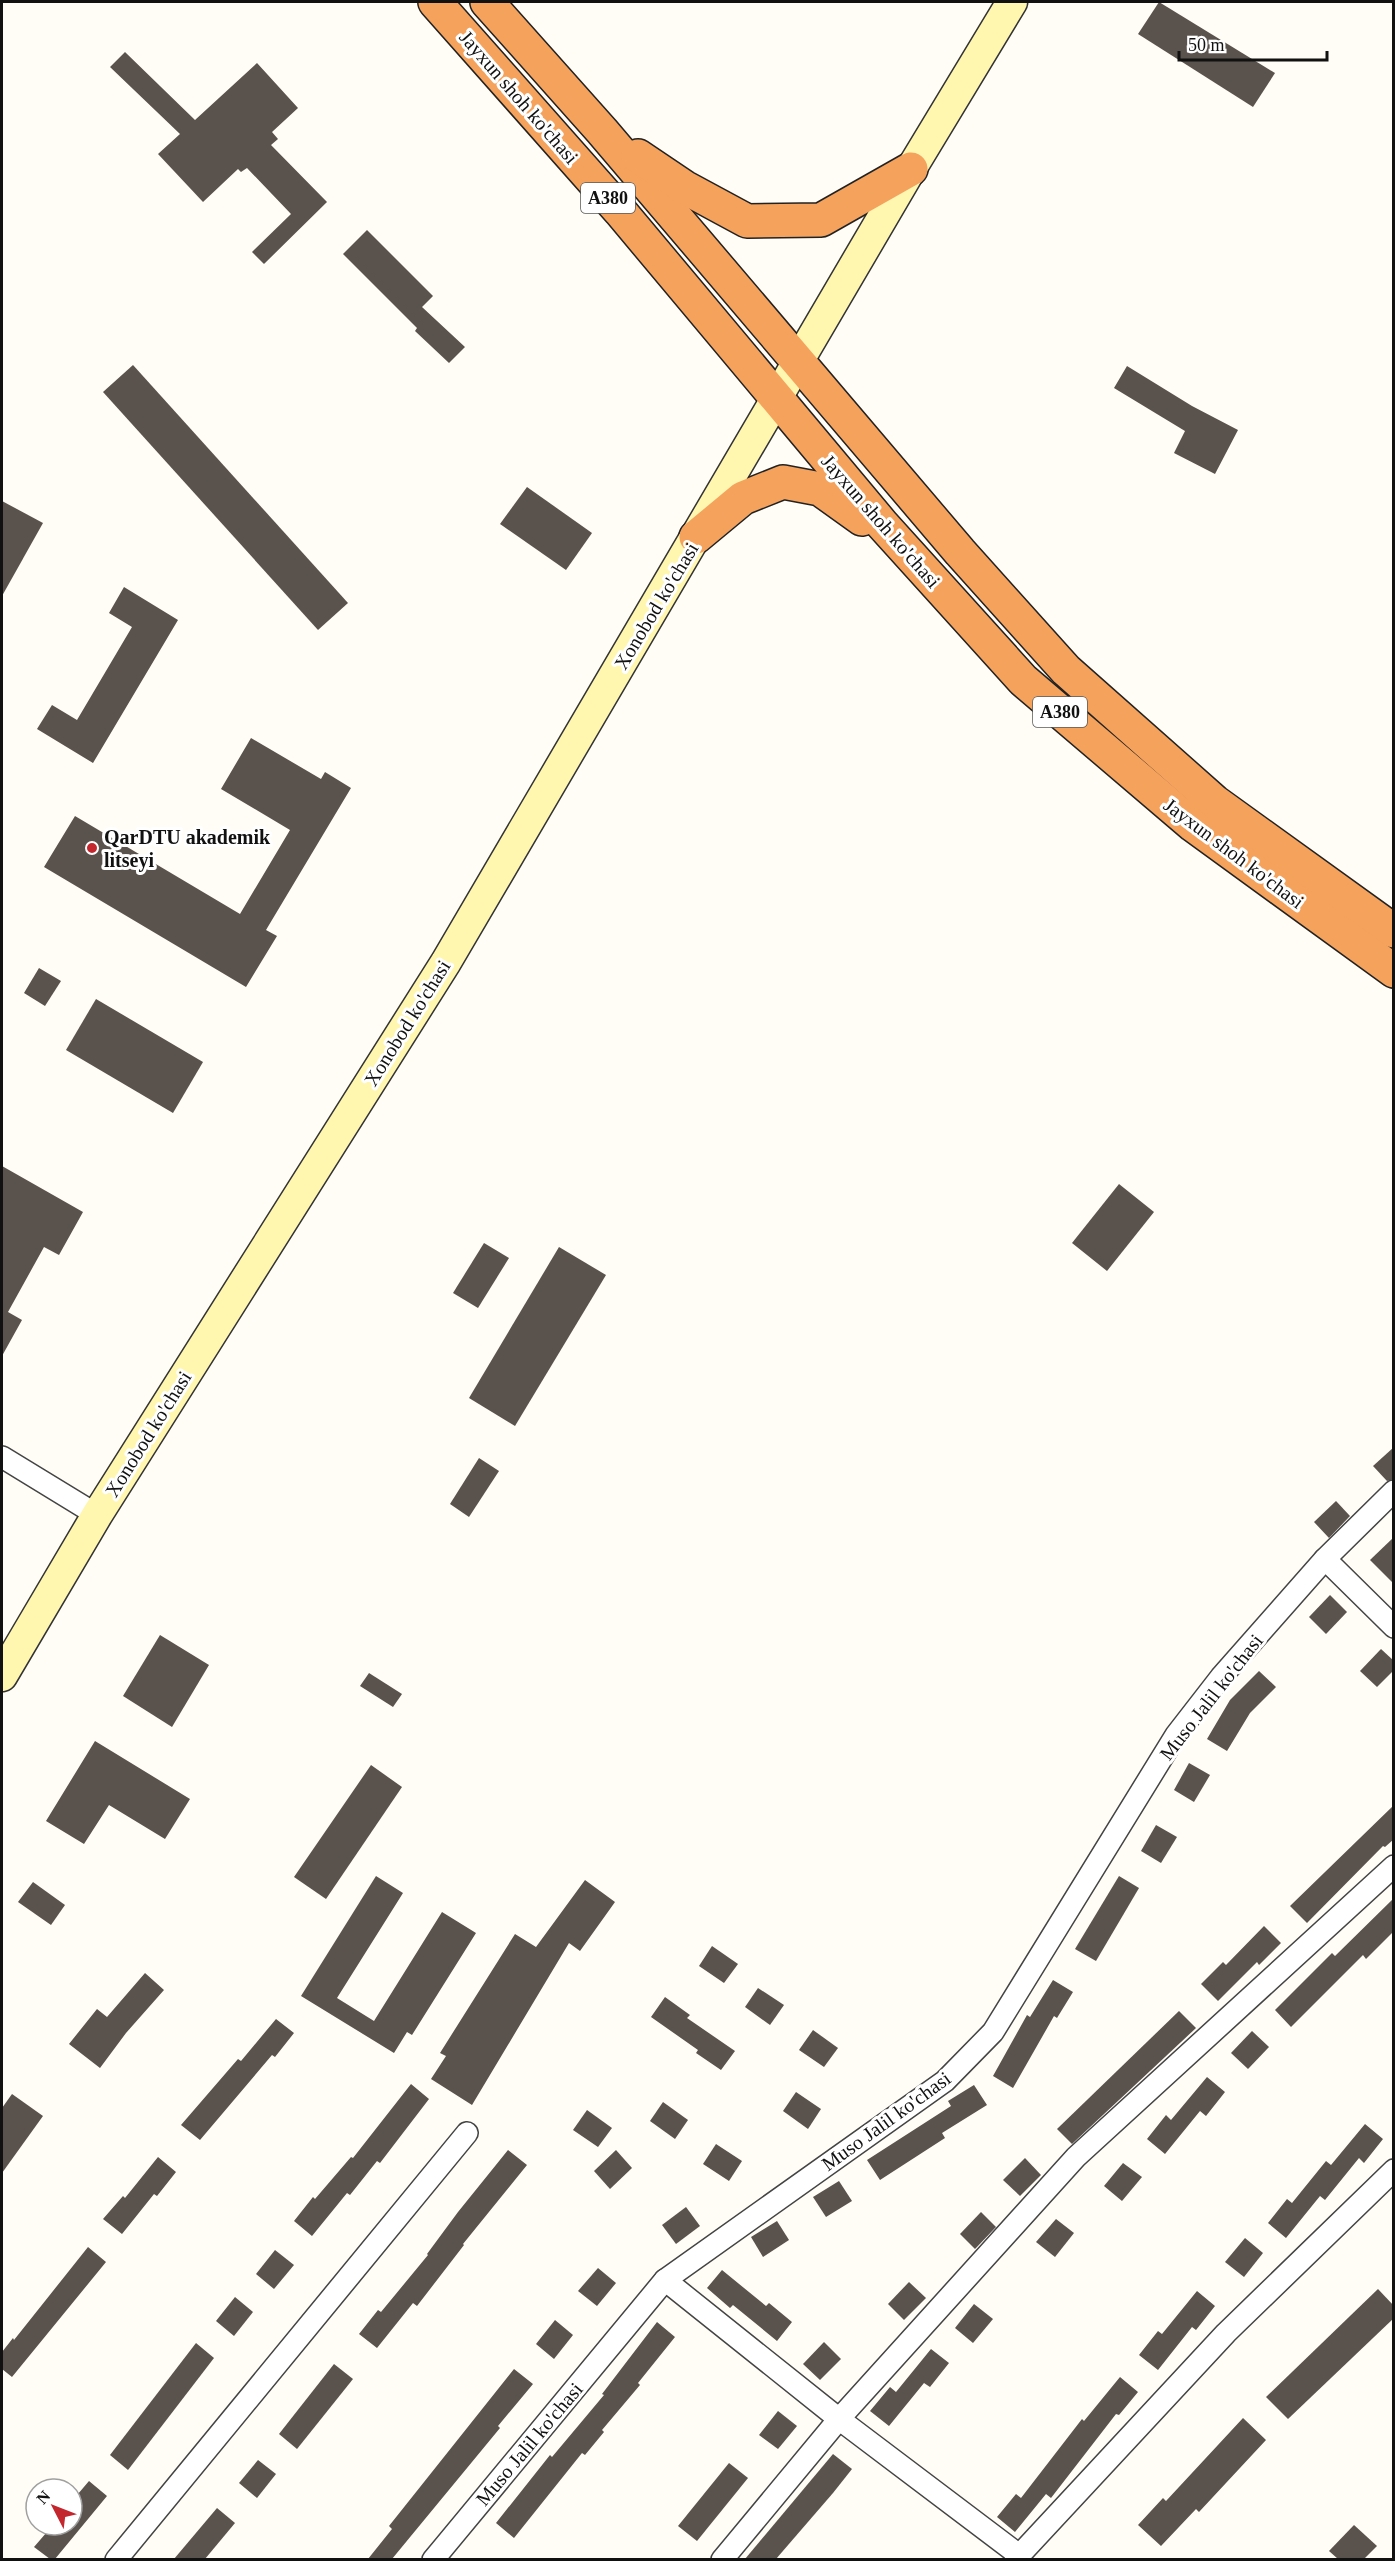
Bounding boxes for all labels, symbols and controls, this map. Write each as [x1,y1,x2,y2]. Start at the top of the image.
scale bar [1179,24,1328,62]
street label: Jayxun shoh ko'chasi [454,26,583,169]
text: 50 m [1188,35,1225,55]
road number: A380 [581,183,635,213]
street label: Jayxun shoh ko'chasi [816,450,945,593]
street label: Xonobod ko'chasi [609,538,703,673]
road number: A380 [1033,697,1087,727]
street label: Jayxun shoh ko'chasi [1159,793,1309,914]
place label: QarDTU akademik litseyi [104,826,271,872]
marker: QarDTU akademik litseyi [85,841,99,855]
street label: Xonobod ko'chasi [359,956,455,1090]
street label: Xonobod ko'chasi [100,1367,196,1501]
street label: Muso Jalil ko'chasi [1155,1629,1267,1764]
street label: Muso Jalil ko'chasi [817,2067,955,2175]
street label: Muso Jalil ko'chasi [471,2378,587,2510]
north arrow [24,2477,84,2537]
text: N [33,2487,54,2507]

